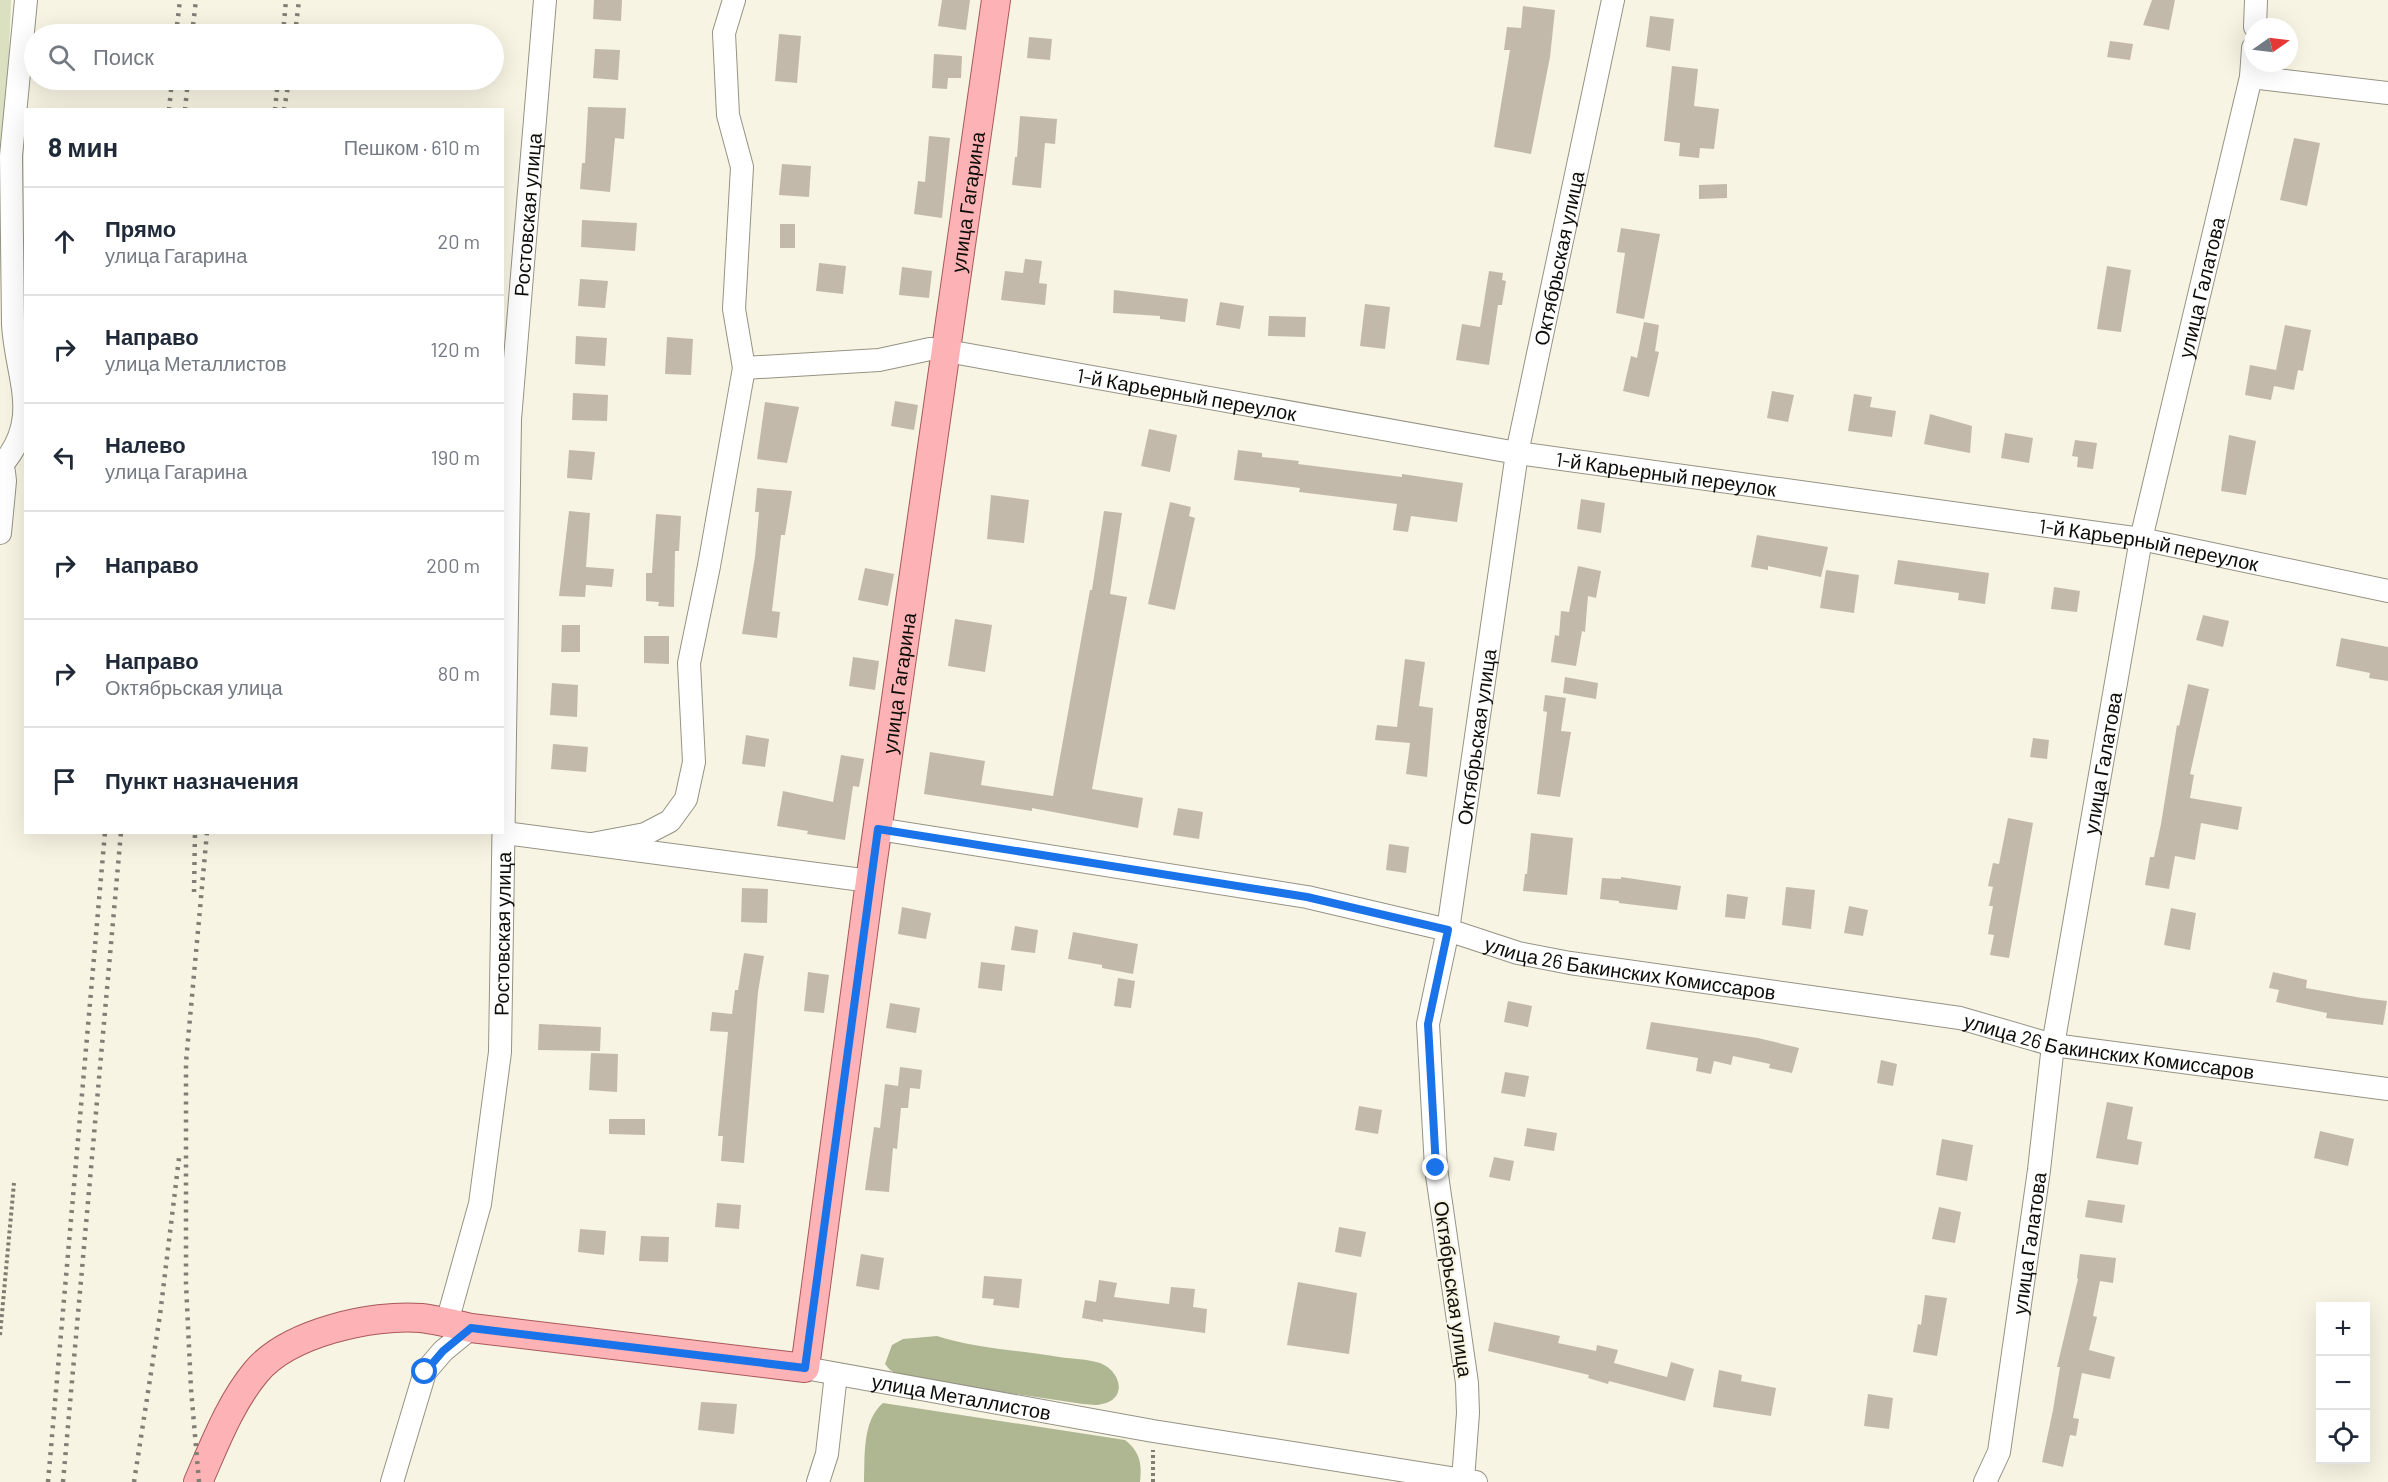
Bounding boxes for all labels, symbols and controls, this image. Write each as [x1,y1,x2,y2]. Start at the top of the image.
north arrow [2244,18,2298,72]
search box [24,24,504,90]
icon: search [45,41,78,74]
text: Поиск [93,43,154,69]
street label: улица Гагарина [945,129,989,274]
text: 8 мин [48,131,118,162]
street label: Ростовская улица [508,131,546,297]
text: Пешком · 610 m [344,135,480,159]
street label: Октябрьская улица [1528,168,1589,347]
street label: улица Галатова [2173,214,2229,360]
text: Прямо [105,215,176,241]
icon: ahead [48,225,81,258]
text: 20 m [437,229,480,253]
text: улица Гагарина [105,243,247,267]
text: Направо [105,323,199,349]
icon: right [48,333,81,366]
text: 120 m [430,337,480,361]
text: улица Металлистов [105,351,287,375]
street label: 1-й Карьерный переулок [1075,362,1299,425]
text: Налево [105,431,186,457]
icon: left [48,441,81,474]
text: 190 m [431,445,480,469]
street label: 1-й Карьерный переулок [1554,446,1778,501]
text: улица Гагарина [105,459,247,483]
street label: 1-й Карьерный переулок [2038,513,2261,575]
icon: right [48,549,81,582]
text: Направо [105,551,199,577]
text: 200 m [426,553,480,577]
street label: улица Гагарина [876,610,920,755]
street label: Октябрьская улица [1451,646,1501,826]
text: Направо [105,647,199,673]
icon: right [48,657,81,690]
text: 80 m [438,661,480,685]
text: Октябрьская улица [105,675,283,699]
street label: улица Галатова [2078,689,2126,836]
icon: arrive [48,765,81,798]
text: Пункт назначения [105,767,299,793]
street label: Ростовская улица [489,851,515,1016]
street label: улица 26 Бакинских Комиссаров [1482,931,1777,1004]
street label: улица 26 Бакинских Комиссаров [1961,1008,2256,1083]
route end [1422,1154,1448,1180]
street label: улица Галатова [2007,1169,2051,1316]
street label: Октябрьская улица [1430,1199,1478,1379]
map controls [2316,1302,2370,1464]
button: + [2316,1302,2370,1356]
button: − [2316,1356,2370,1410]
route start [411,1358,437,1384]
street label: улица Металлистов [870,1368,1053,1424]
button: locate [2316,1410,2370,1464]

